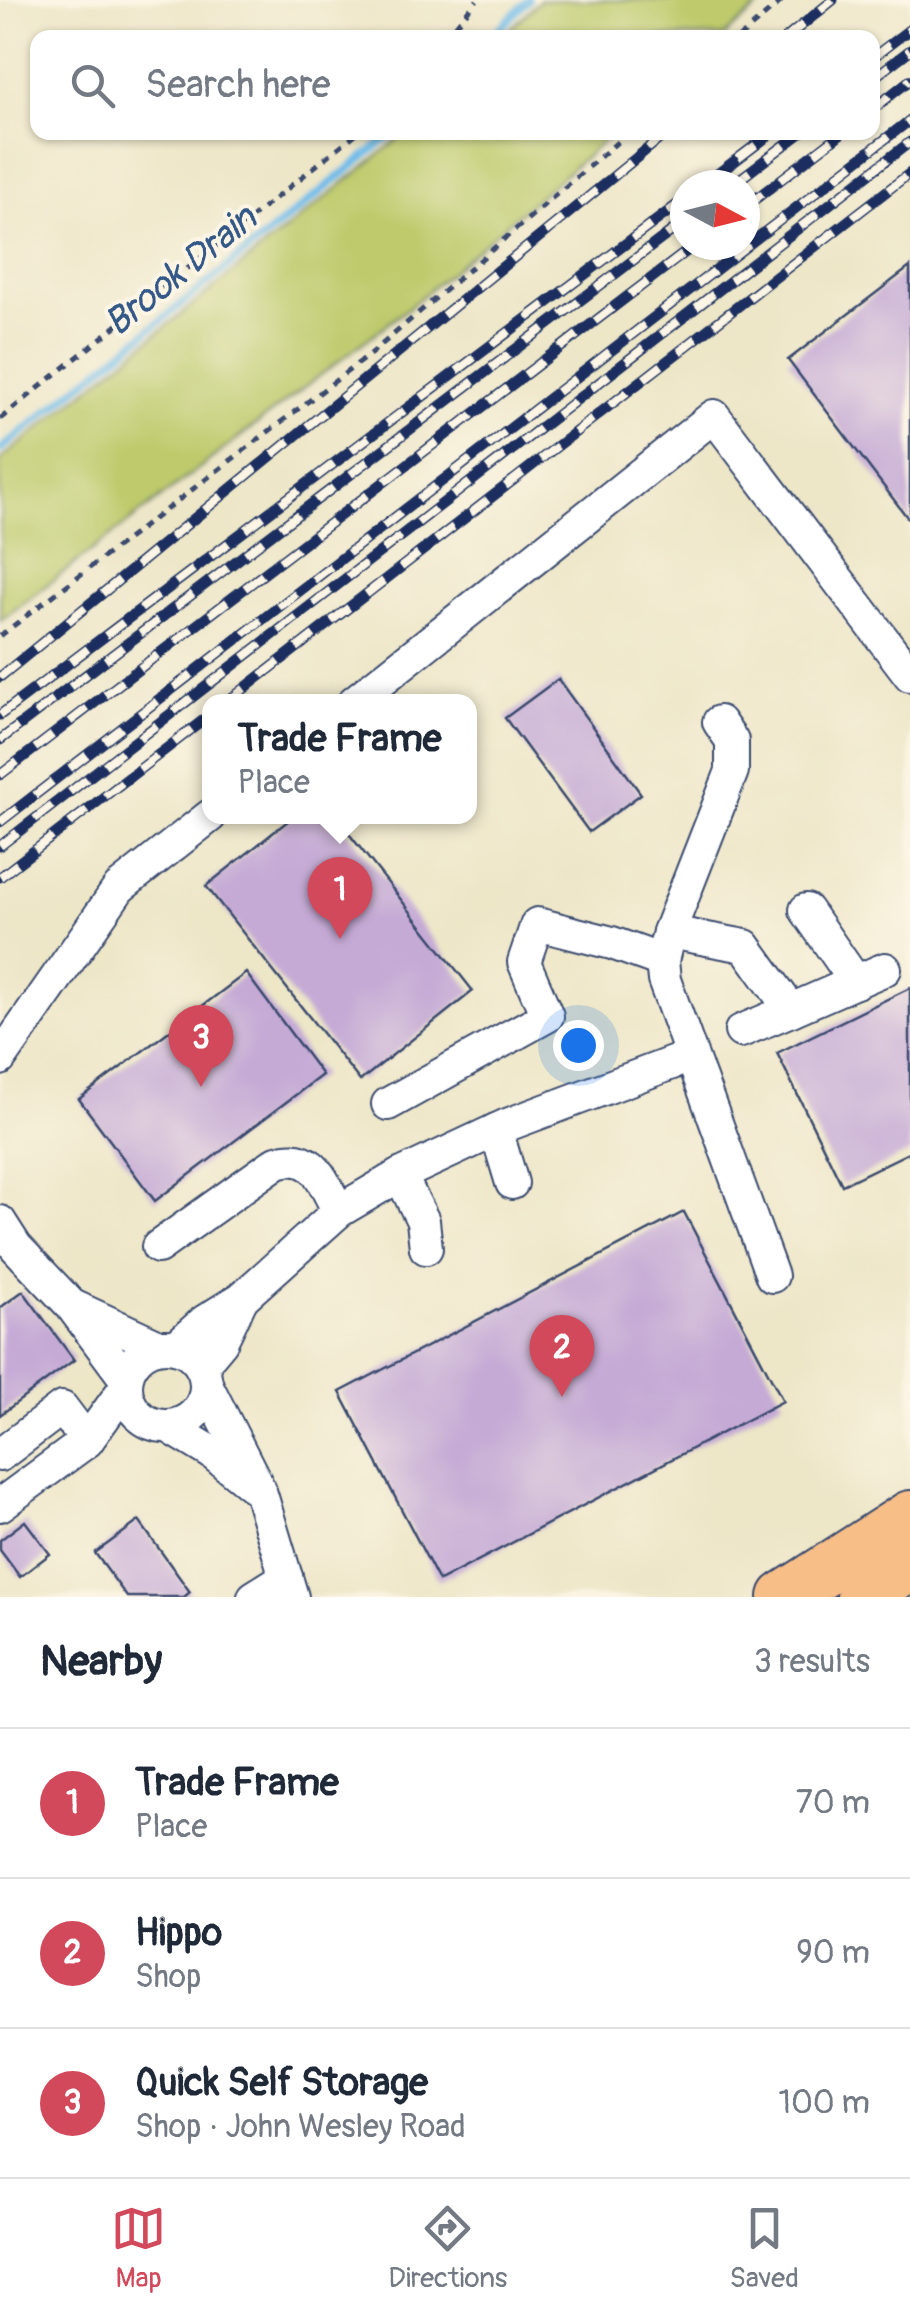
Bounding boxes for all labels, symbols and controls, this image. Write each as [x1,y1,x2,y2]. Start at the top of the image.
search box [30,30,880,140]
icon: search [65,58,120,113]
text: Search here [145,61,331,109]
north arrow [670,170,760,260]
water label: Brook Drain [95,194,268,347]
popup [202,694,477,824]
text: Trade Frame [238,715,441,763]
text: Place [238,763,310,803]
pin: 1 [308,856,372,939]
pin: 3 [168,1004,234,1087]
your location [553,1020,604,1071]
pin: 2 [530,1314,594,1397]
text: Nearby [40,1636,162,1688]
text: 3 results [754,1642,870,1682]
text: Trade Frame [135,1759,339,1807]
text: 1 [66,1783,79,1823]
text: 70 m [796,1783,870,1823]
text: Place [135,1807,207,1847]
text: Hippo [135,1909,222,1957]
text: 2 [64,1933,81,1973]
text: 90 m [796,1933,870,1973]
text: Shop [135,1957,201,1997]
text: Quick Self Storage [135,2059,428,2107]
text: 3 [64,2083,81,2123]
text: 100 m [778,2083,870,2123]
text: Shop · John Wesley Road [135,2107,466,2147]
tab: Map [111,2201,166,2296]
tab: Directions [388,2201,507,2296]
tab: Saved [729,2201,799,2296]

